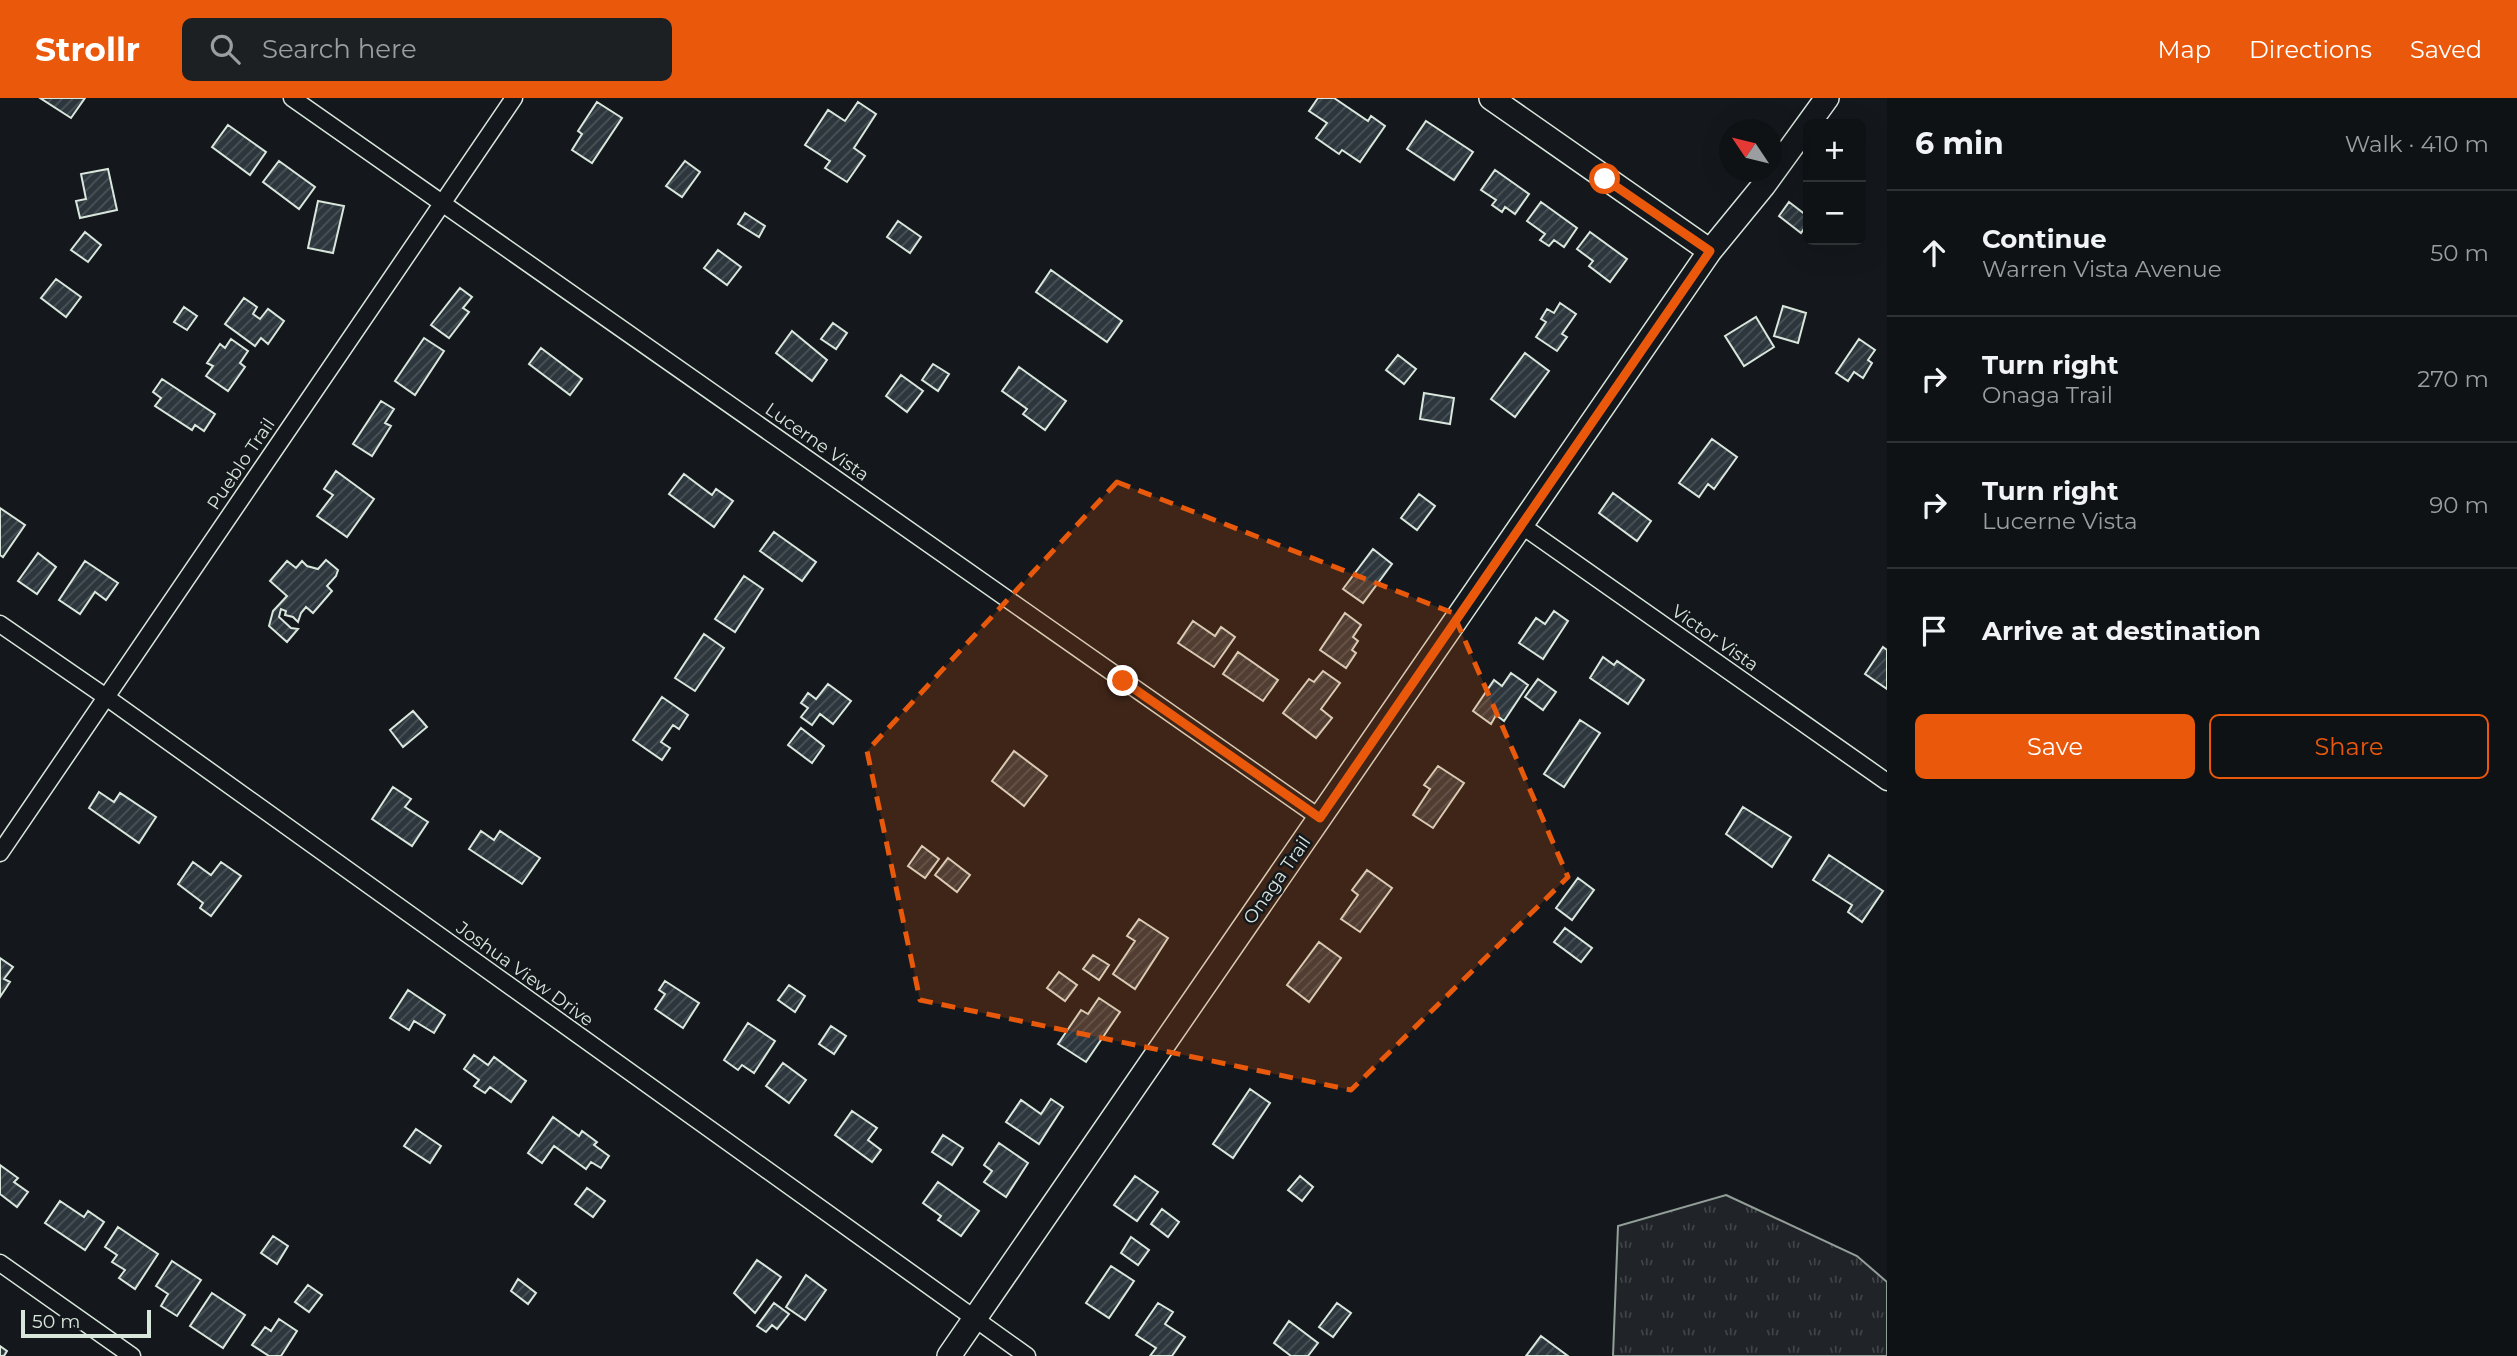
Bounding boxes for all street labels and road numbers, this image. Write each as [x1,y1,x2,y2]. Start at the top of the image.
street label: Lucerne Vista [761,398,873,486]
street label: Pueblo Trail [202,414,280,514]
street label: Victor Vista [1667,600,1763,676]
street label: Onaga Trail [1239,832,1315,928]
street label: Joshua View Drive [451,916,598,1031]

